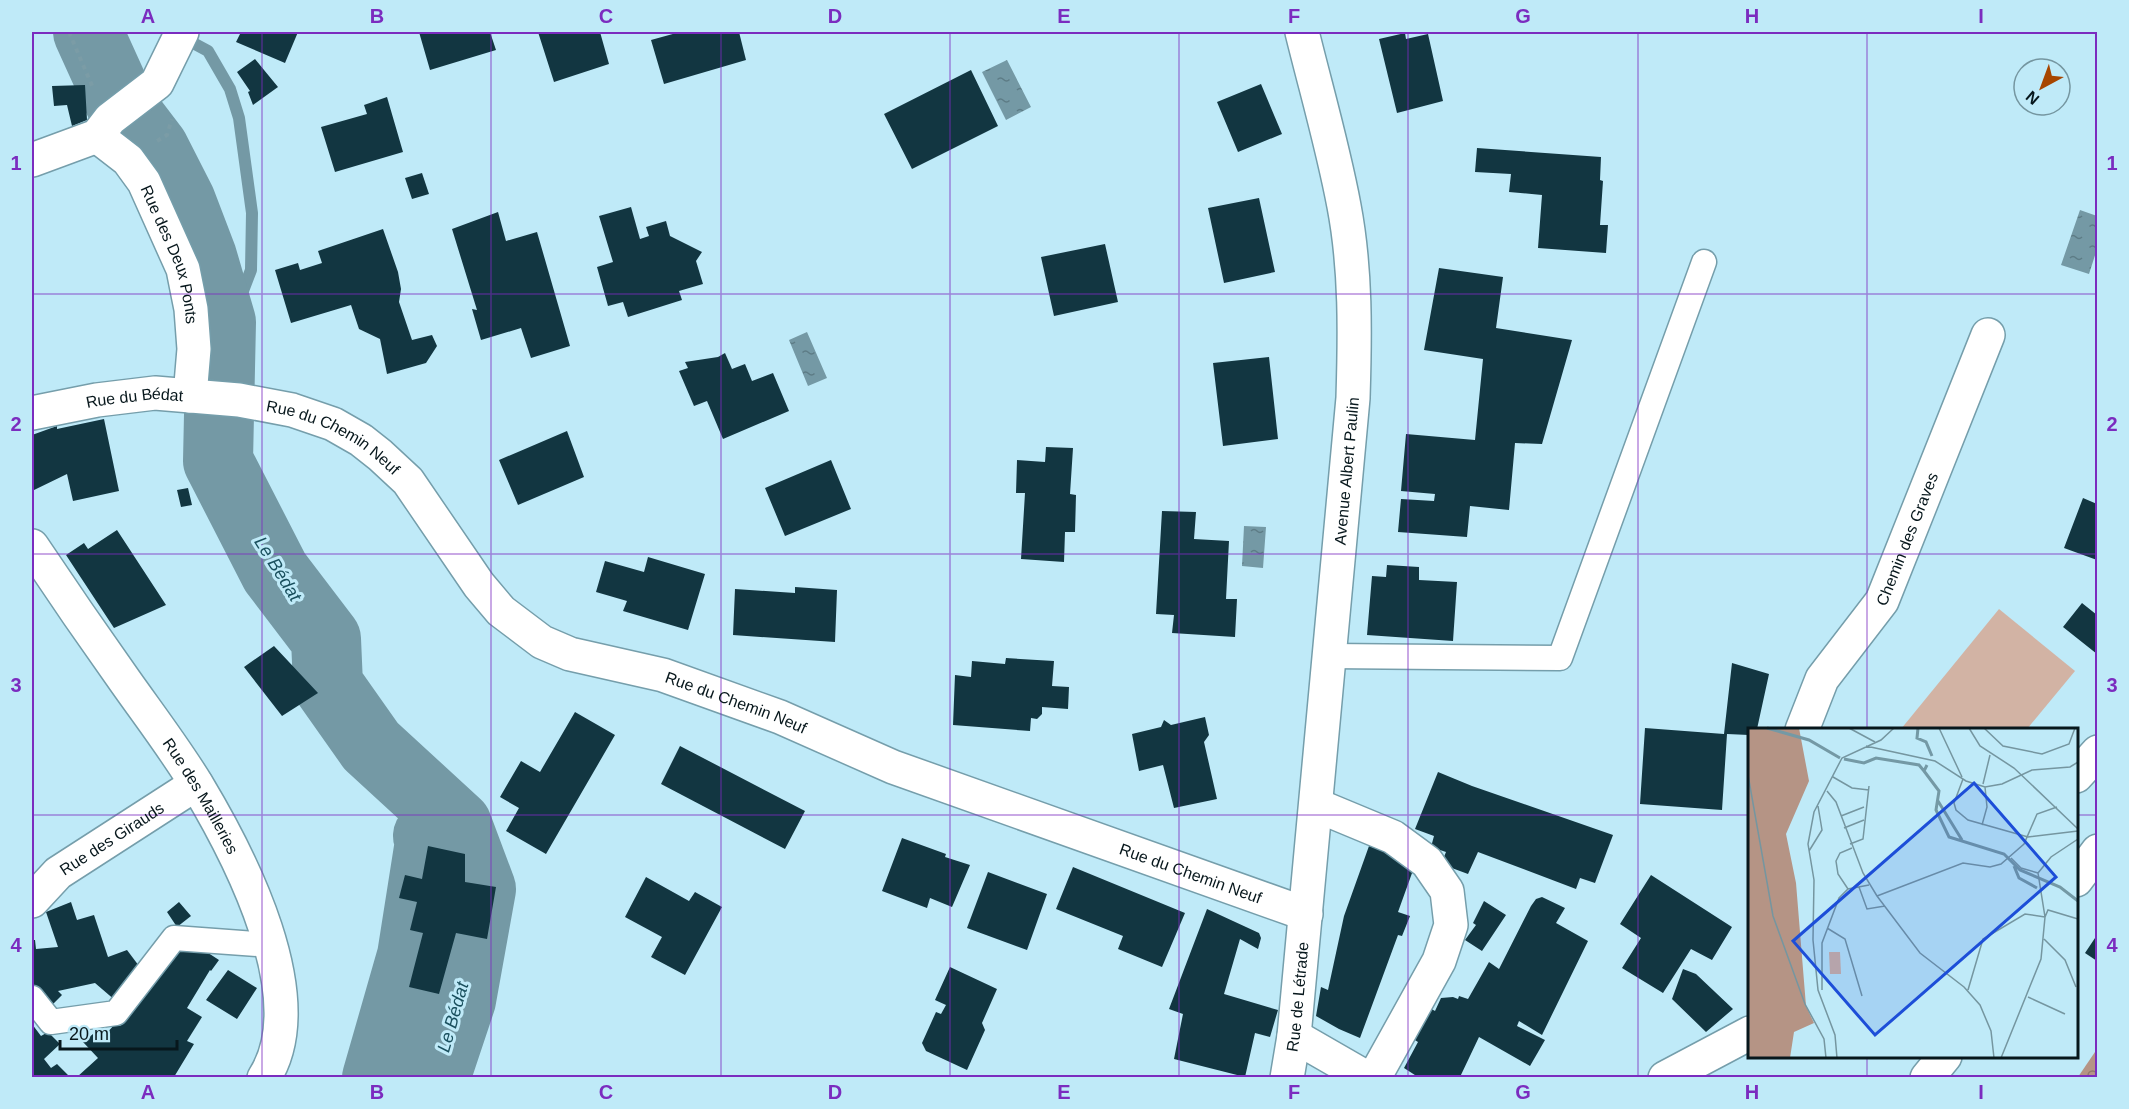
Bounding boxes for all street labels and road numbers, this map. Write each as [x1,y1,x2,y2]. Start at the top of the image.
street label: Rue des Deux Ponts [138,182,201,324]
street label: Rue du Bédat [84,384,184,411]
street label: Avenue Albert Paulin [1331,396,1362,546]
street label: Rue du Chemin Neuf [265,397,404,478]
street label: Chemin des Graves [1873,470,1941,608]
street label: Rue du Chemin Neuf [663,668,810,736]
street label: Rue des Mailleries [160,735,242,857]
street label: Rue des Girauds [57,799,167,878]
street label: Rue du Chemin Neuf [1117,840,1265,906]
street label: Rue de Létrade [1283,941,1311,1053]

